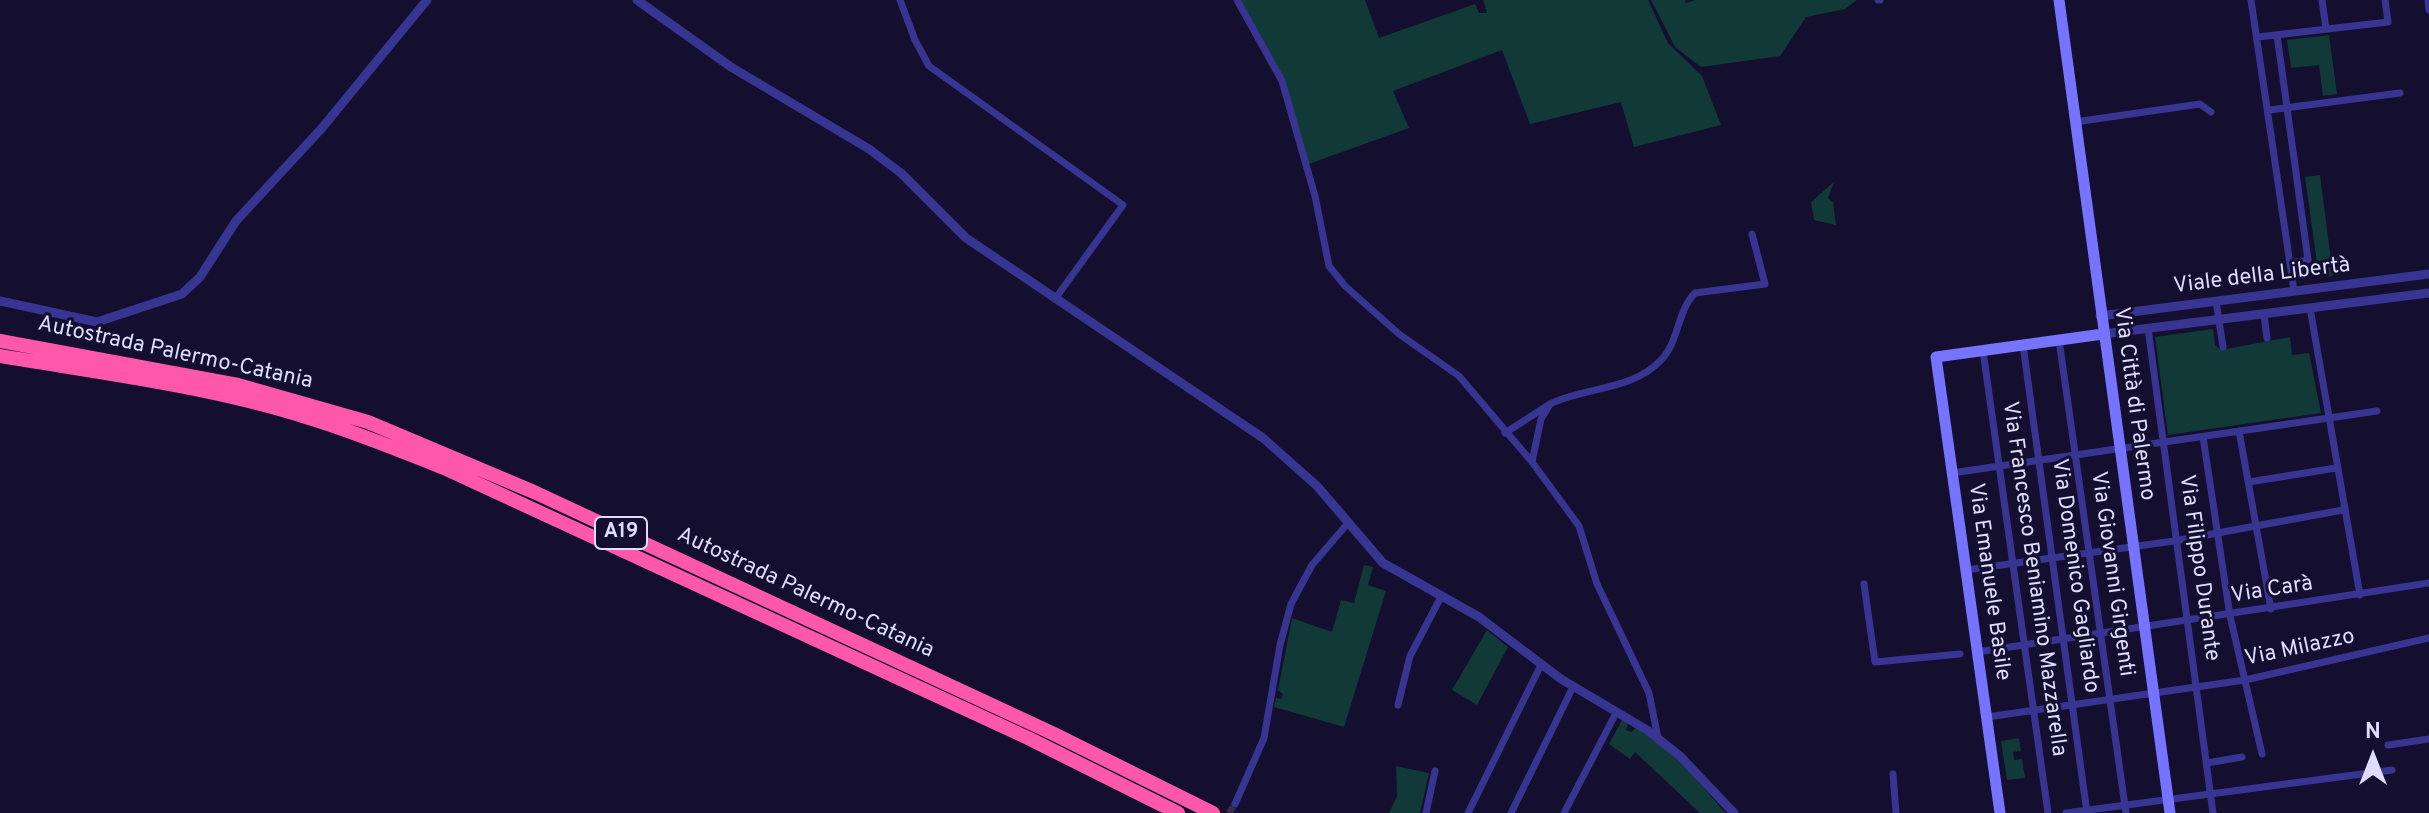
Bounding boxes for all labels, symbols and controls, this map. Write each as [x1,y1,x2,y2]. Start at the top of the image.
street label: Viale della Libertà [2172,253,2352,301]
street label: Via Città di Palermo [2106,306,2160,502]
street label: Autostrada Palermo-Catania [35,312,315,396]
street label: Via Francesco Beniamino Mazzarella [1995,400,2071,758]
street label: Via Domenico Gagliardo [2044,457,2104,695]
street label: Via Giovanni Girgenti [2084,470,2138,678]
street label: Via Filippo Durante [2172,473,2224,663]
street label: Via Emanuele Basile [1961,481,2015,683]
road number: A19 [595,517,647,549]
street label: Autostrada Palermo-Catania [672,523,938,665]
street label: Via Carà [2229,572,2315,610]
street label: Via Milazzo [2243,624,2357,674]
north arrow [2333,717,2413,797]
text: N [2365,719,2381,746]

